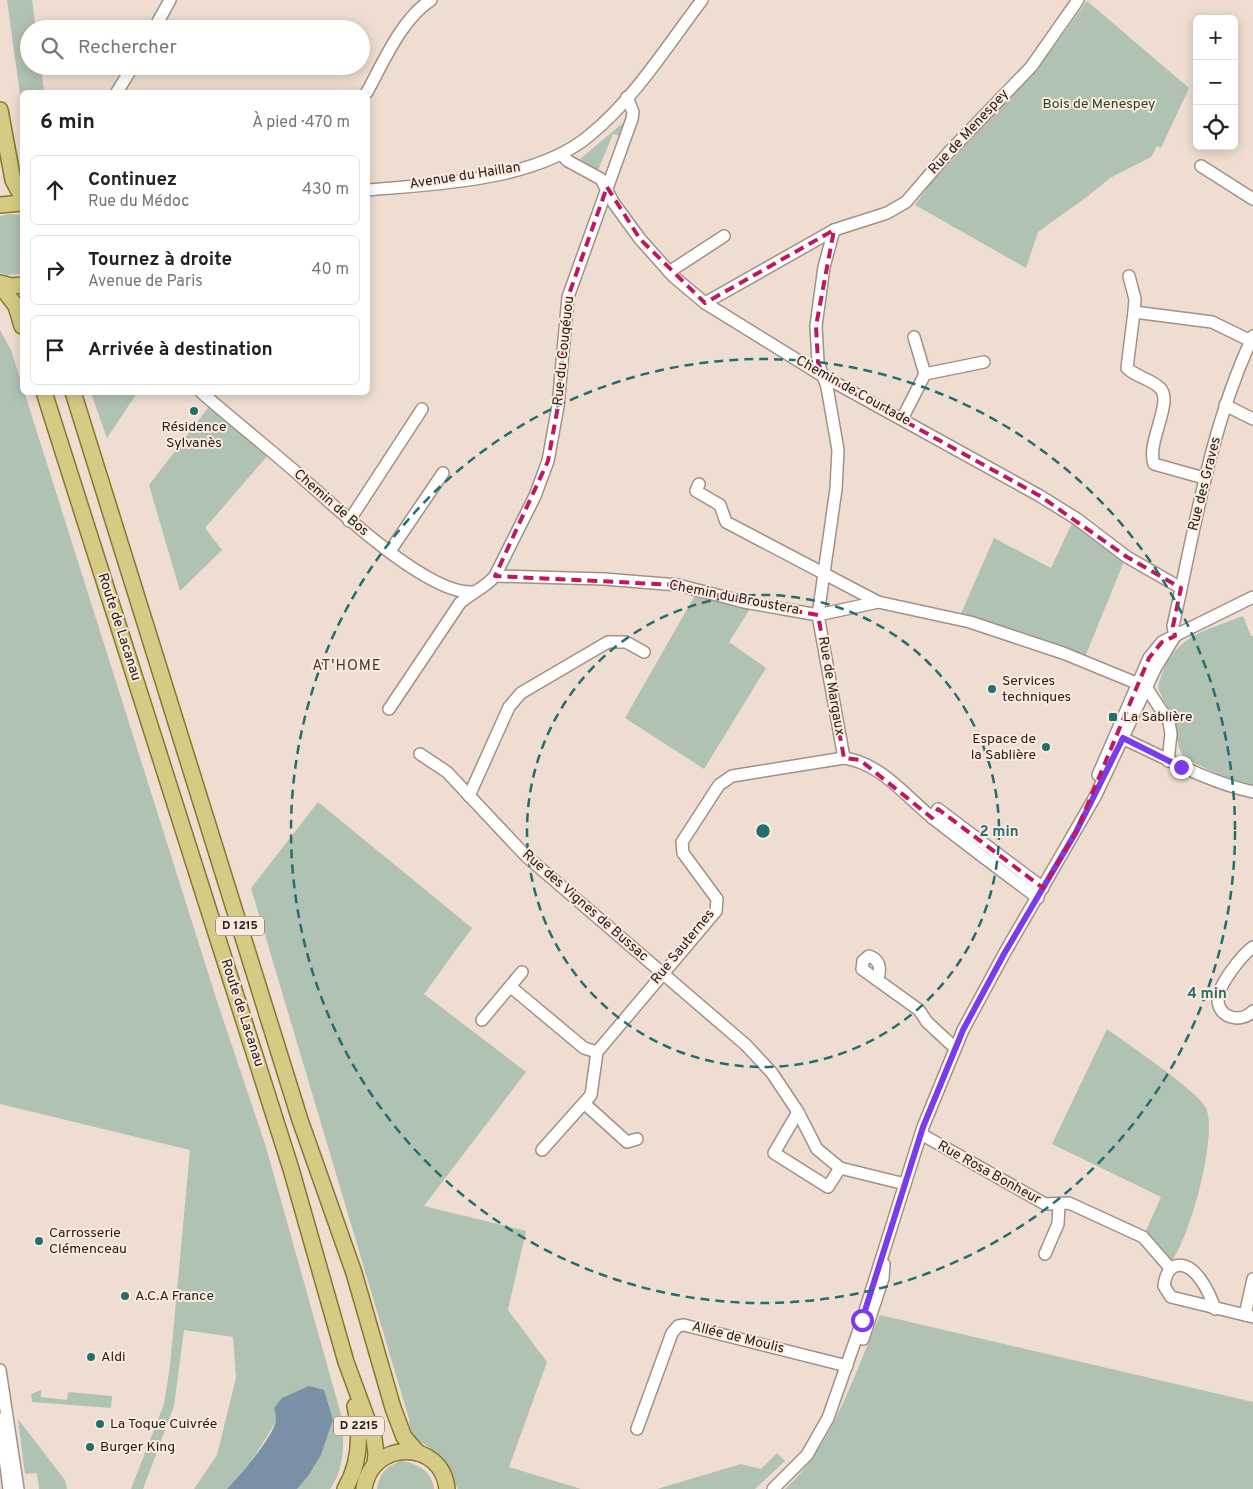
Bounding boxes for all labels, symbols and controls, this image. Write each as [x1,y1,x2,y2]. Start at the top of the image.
map controls [1193,15,1238,150]
button: + [1193,15,1238,60]
search box [20,20,370,75]
icon: search [38,34,66,62]
text: Rechercher [78,36,177,60]
button: − [1193,60,1238,105]
street label: Rue de Menespey [925,86,1013,178]
park label: Bois de Menespey [1042,96,1156,113]
button: locate [1193,105,1238,150]
text: 6 min [40,109,95,136]
text: À pied · 470 m [252,113,350,133]
street label: Avenue du Haillan [408,159,522,193]
text: Continuez [88,168,177,192]
icon: ahead [41,176,69,204]
text: 430 m [302,180,349,200]
text: Rue du Médoc [88,192,189,212]
text: Tournez à droite [88,248,232,272]
icon: right [41,256,69,284]
text: 40 m [311,260,349,280]
text: Avenue de Paris [88,272,203,292]
street label: Rue du Couqéuou [550,295,578,407]
icon: arrive [41,336,69,364]
text: Arrivée à destination [88,338,273,362]
street label: Chemin de Courtade [793,352,913,430]
marker: Résidence Sylvanès [188,405,200,417]
place label: Résidence Sylvanès [162,419,226,452]
street label: Rue des Graves [1185,435,1225,533]
street label: Chemin de Bos [290,466,372,540]
street label: Route de Lacanau [94,571,144,683]
street label: Chemin du Broustera [667,577,801,619]
street label: Rue de Margaux [814,635,848,737]
district label: AT'HOME [312,657,382,676]
place label: Services techniques [1002,673,1071,706]
marker: Services techniques [986,683,998,695]
place label: La Sablière [1123,709,1192,726]
marker: La Sablière [1107,711,1119,723]
place label: Espace de la Sablière [971,731,1036,764]
marker: Espace de la Sablière [1040,741,1052,753]
route end [1170,756,1193,779]
centre of rings [754,822,772,840]
text: 2 min [979,823,1019,842]
street label: Rue des Vignes de Bussac [518,847,652,965]
street label: Rue Sauternes [648,906,718,988]
road number: D 1215 [216,916,264,936]
street label: Route de Lacanau [217,957,267,1069]
text: 4 min [1187,985,1227,1004]
street label: Rue Rosa Bonheur [934,1138,1044,1209]
place label: Carrosserie Clémenceau [49,1225,127,1258]
marker: Carrosserie Clémenceau [33,1235,45,1247]
place label: A.C.A France [135,1288,214,1305]
marker: A.C.A France [119,1290,131,1302]
route start [851,1309,874,1332]
street label: Allée de Moulis [690,1318,786,1358]
place label: Aldi [101,1349,126,1366]
marker: Aldi [85,1351,97,1363]
place label: La Toque Cuivrée [110,1416,217,1433]
road number: D 2215 [334,1416,384,1435]
marker: La Toque Cuivrée [94,1418,106,1430]
place label: Burger King [100,1439,175,1456]
marker: Burger King [84,1441,96,1453]

